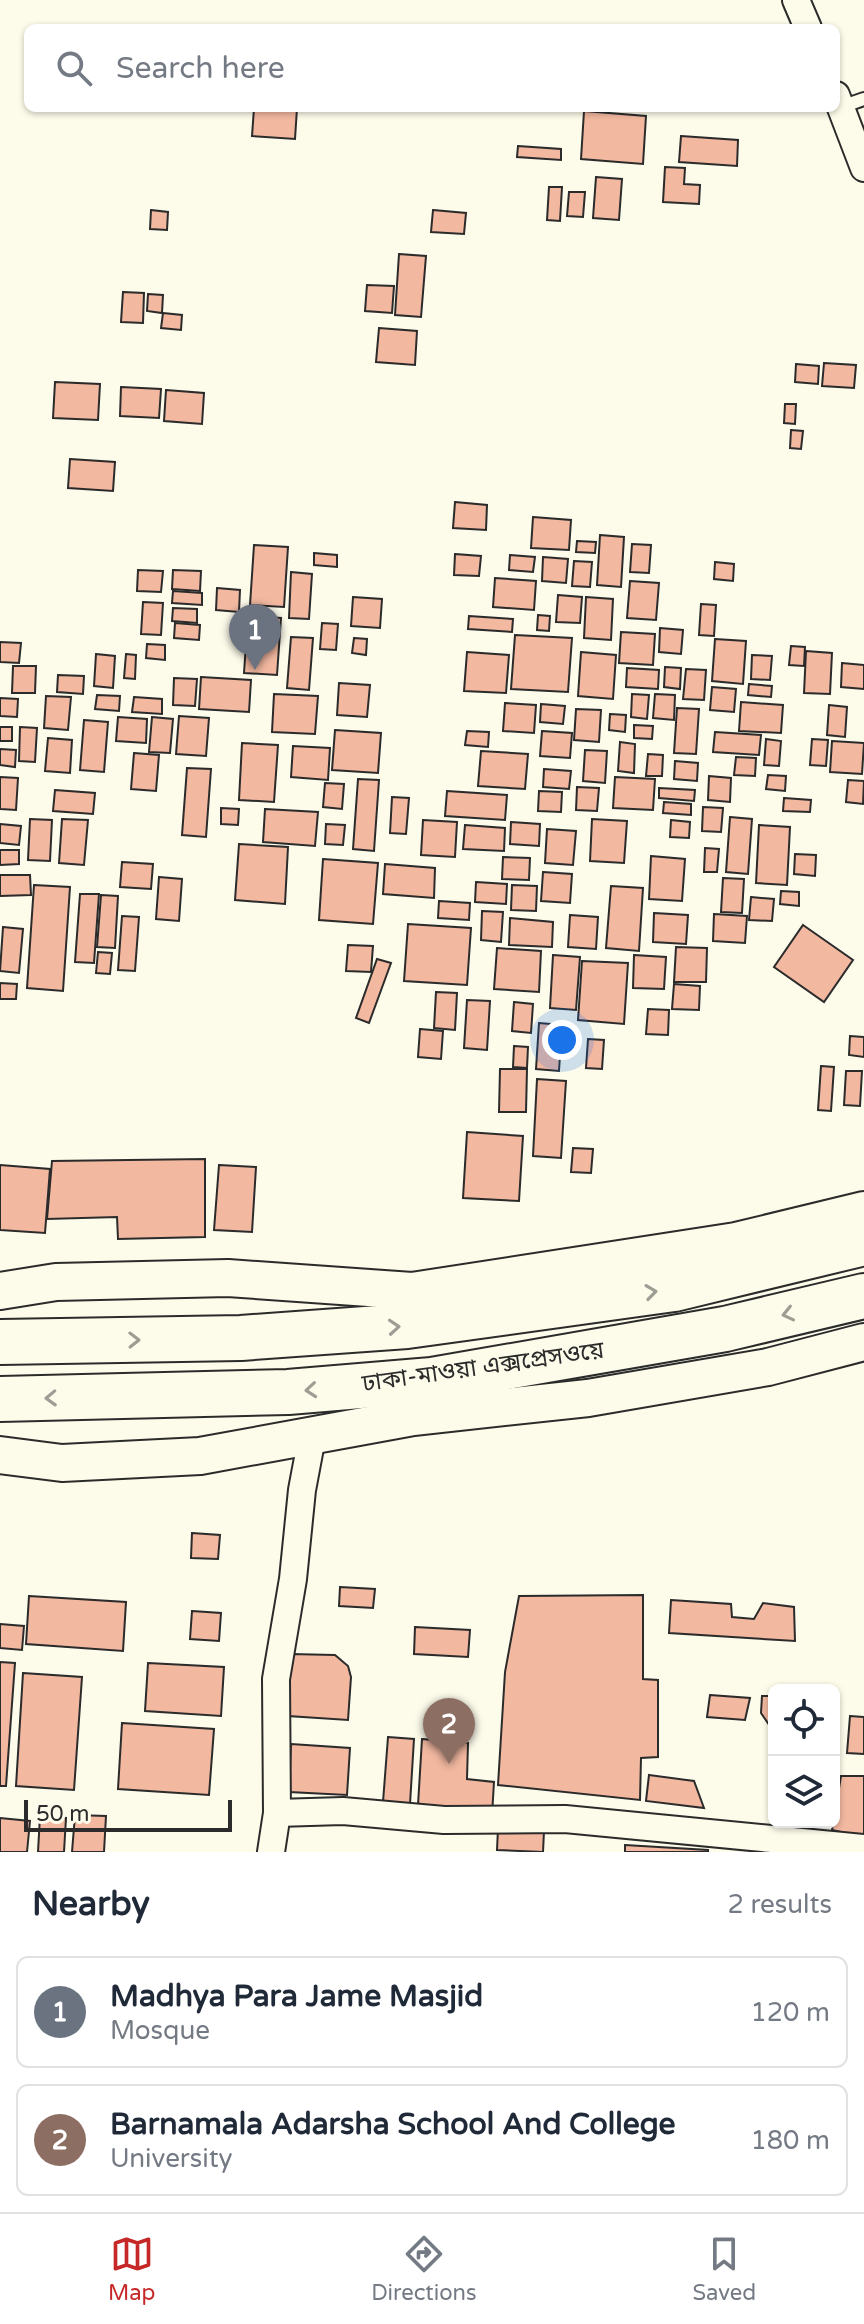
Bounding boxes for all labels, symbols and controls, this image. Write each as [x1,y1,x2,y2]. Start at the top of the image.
search box [24,24,840,112]
icon: search [52,46,96,90]
text: Search here [116,50,285,87]
pin: 1 [229,604,281,670]
your location [542,1020,582,1060]
one-way arrow [644,1284,658,1301]
one-way arrow [782,1305,796,1322]
one-way arrow [388,1319,401,1336]
one-way arrow [128,1331,141,1348]
street label: ঢাকা-মাওয়া এক্সপ্রেসওয়ে [359,1336,607,1398]
one-way arrow [304,1381,317,1398]
one-way arrow [44,1390,57,1407]
map controls [768,1684,840,1828]
button: locate [768,1684,840,1756]
pin: 2 [423,1698,475,1764]
button: layers [768,1756,840,1828]
scale bar [24,1796,232,1832]
text: 50 m [36,1801,90,1827]
text: Nearby [32,1884,150,1925]
text: 2 results [727,1889,832,1920]
text: Madhya Para Jame Masjid [110,1978,483,2015]
text: 1 [52,1997,68,2028]
text: 120 m [750,1997,830,2028]
text: Mosque [110,2015,210,2046]
text: Barnamala Adarsha School And College [110,2106,676,2143]
text: 2 [52,2125,68,2156]
text: 180 m [750,2125,830,2156]
text: University [110,2143,233,2174]
tab: Map [108,2232,155,2306]
tab: Directions [371,2232,477,2306]
tab: Saved [692,2232,756,2306]

